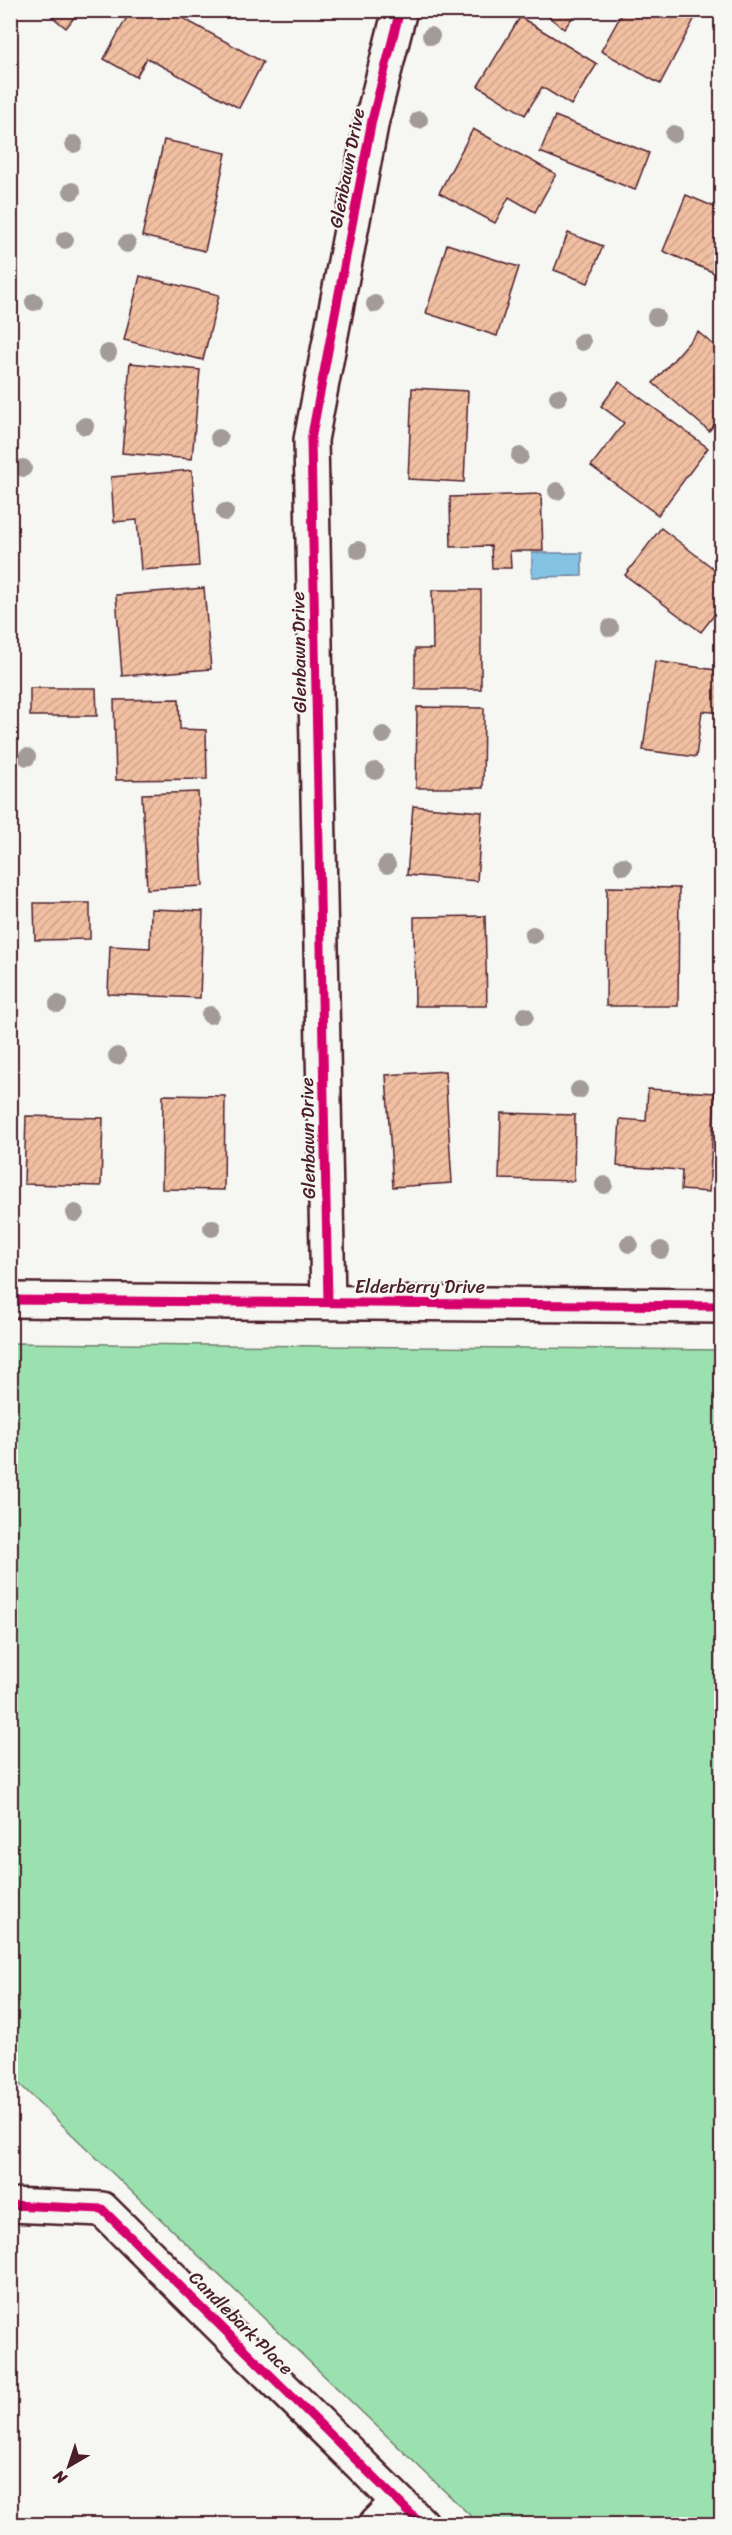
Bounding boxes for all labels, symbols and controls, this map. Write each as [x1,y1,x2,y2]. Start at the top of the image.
street label: Glenbawn Drive [320,105,374,231]
street label: Glenbawn Drive [282,591,316,713]
street label: Glenbawn Drive [291,1077,325,1199]
street label: Elderberry Drive [355,1271,485,1303]
street label: Candlebark Place [181,2263,301,2383]
north arrow [39,2436,99,2496]
text: N [46,2462,74,2493]

